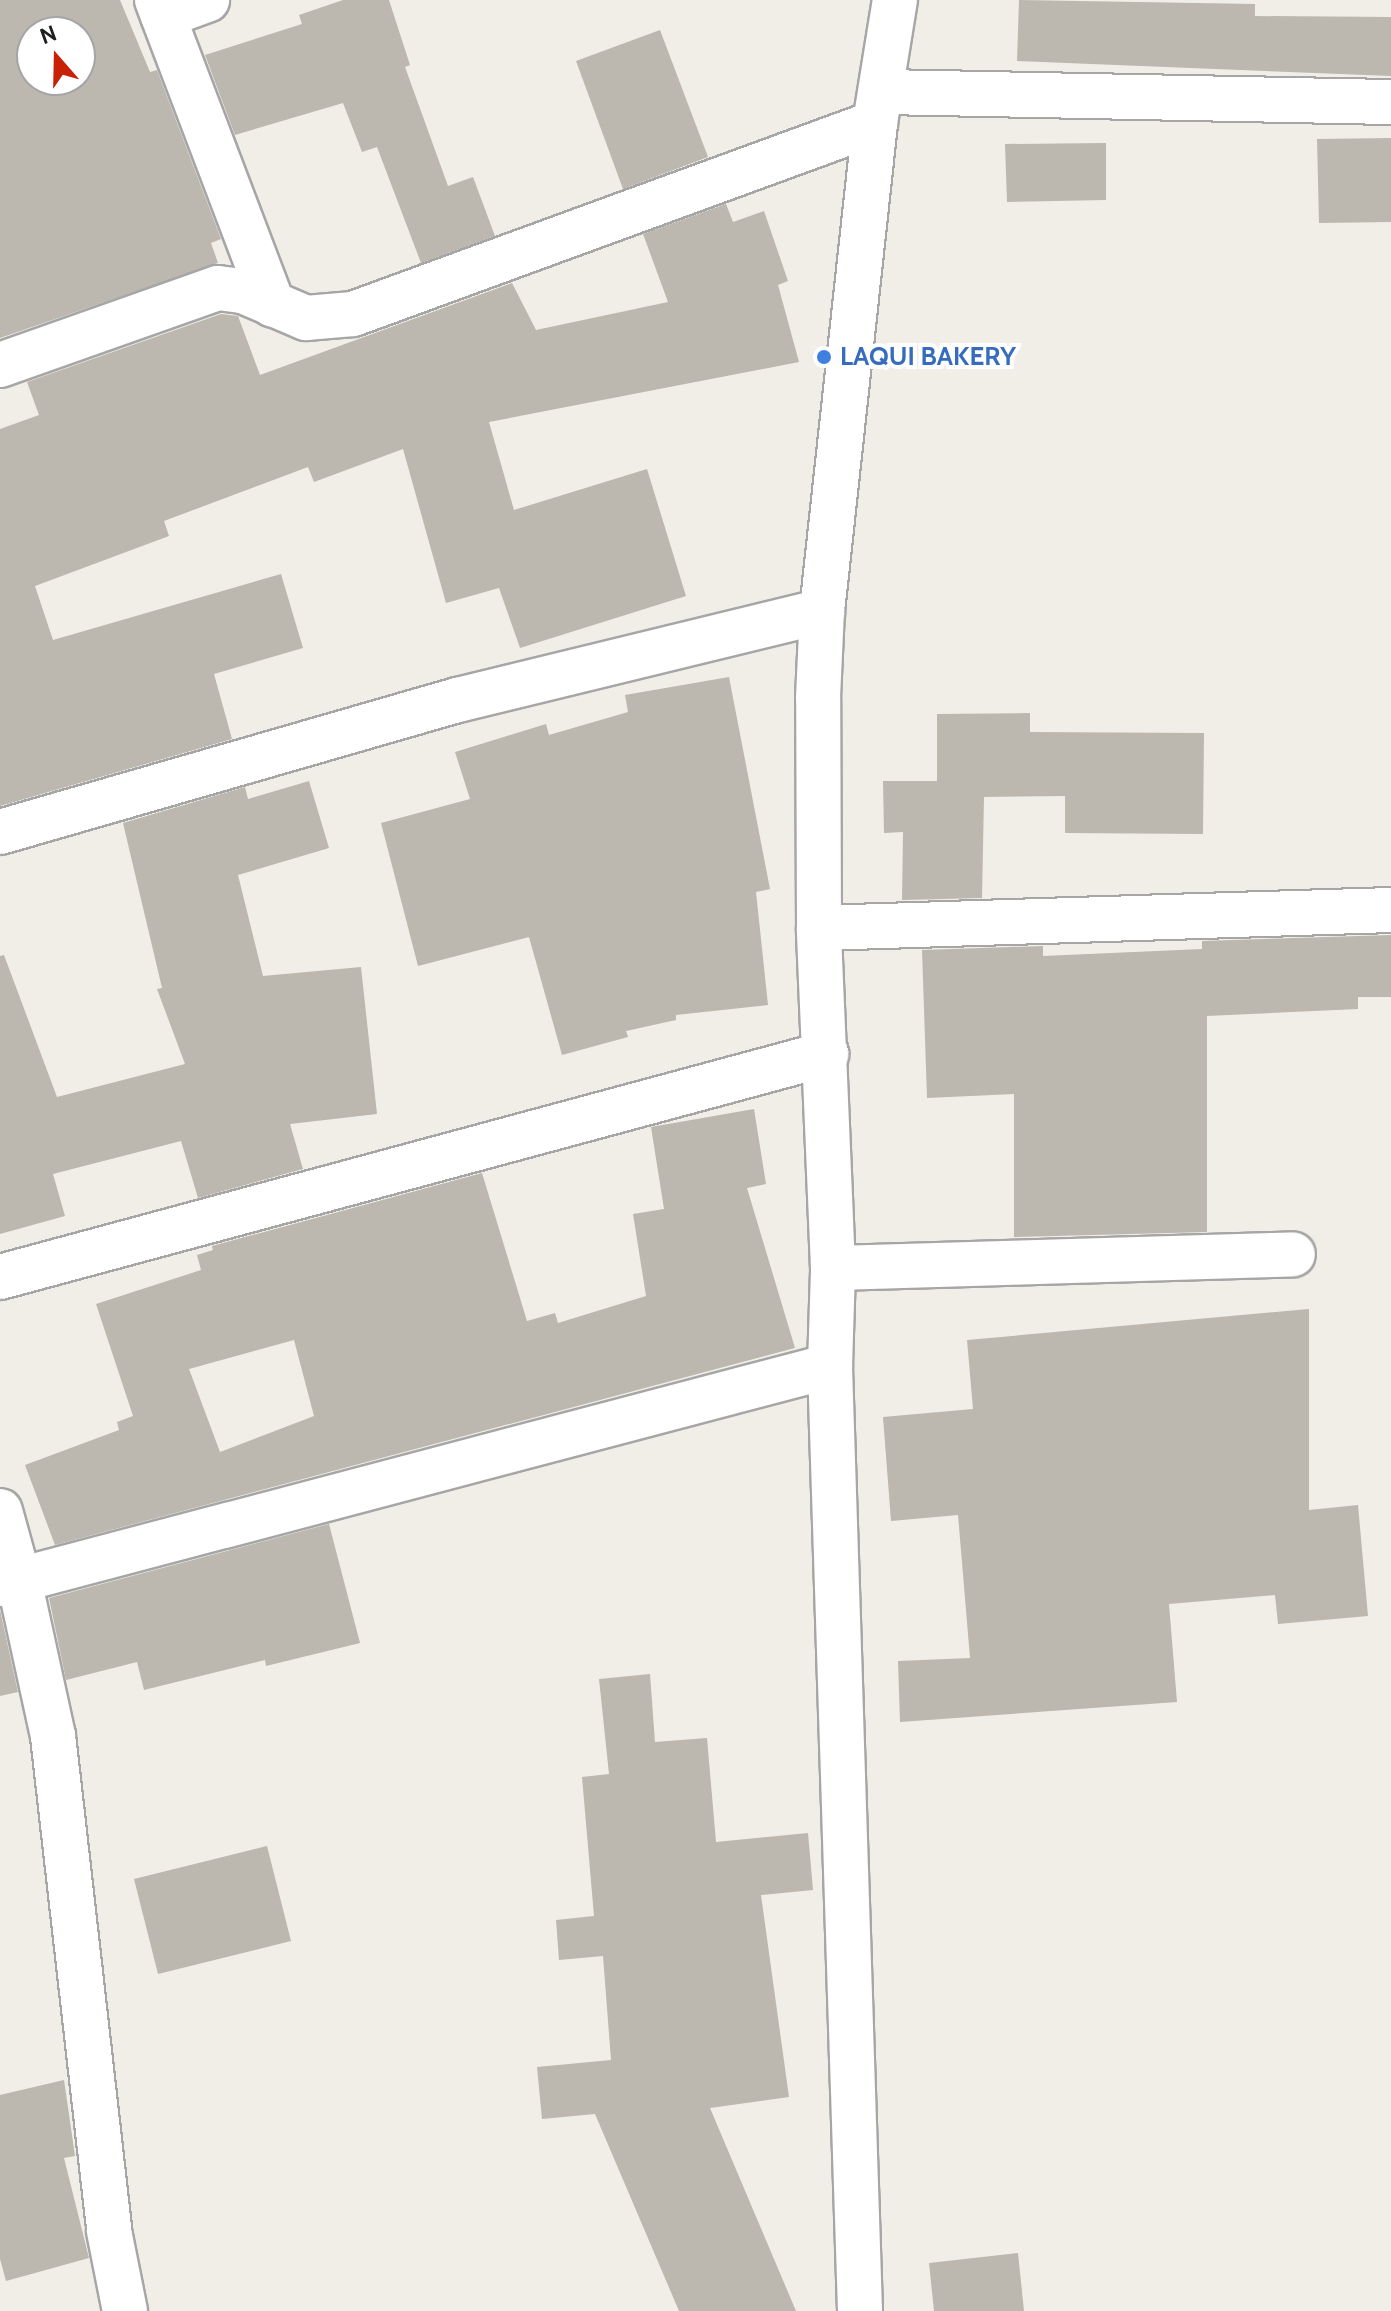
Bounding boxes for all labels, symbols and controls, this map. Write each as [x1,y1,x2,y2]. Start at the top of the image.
north arrow [16,16,96,96]
text: N [36,20,60,50]
place label: LAQUI BAKERY [840,341,1016,373]
marker: LAQUI BAKERY [815,348,833,366]

